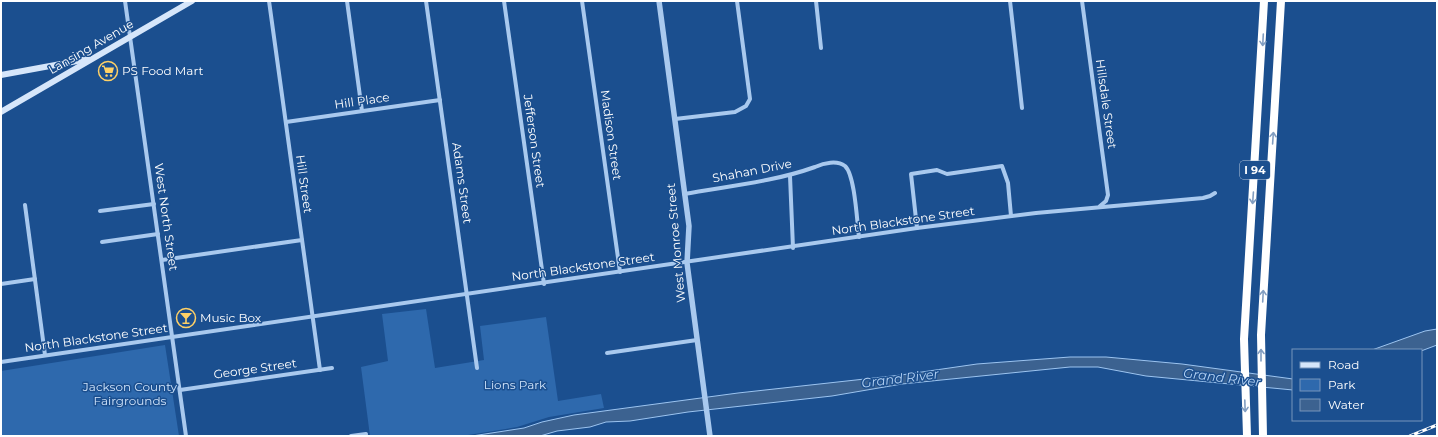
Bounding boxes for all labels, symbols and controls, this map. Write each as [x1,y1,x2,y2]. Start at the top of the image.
street label: Lansing Avenue [45,16,136,77]
one-way arrow [1259,33,1267,46]
street label: Hillsdale Street [1093,58,1120,150]
supermarket icon: PS Food Mart [97,60,119,82]
place label: PS Food Mart [122,63,203,78]
street label: Hill Place [333,89,390,112]
street label: Madison Street [598,89,625,181]
street label: Jefferson Street [520,92,548,189]
one-way arrow [1270,132,1277,145]
street label: Adams Street [449,141,476,225]
street label: Hill Street [293,154,316,214]
street label: Shahan Drive [711,155,793,186]
road number: I 94 [1240,161,1270,179]
street label: West North Street [152,162,181,272]
street label: West Monroe Street [663,183,688,303]
one-way arrow [1249,191,1256,204]
street label: North Blackstone Street [830,203,976,238]
street label: North Blackstone Street [510,249,656,284]
one-way arrow [1259,290,1267,303]
bar icon: Music Box [175,307,197,329]
place label: Music Box [200,310,262,325]
street label: North Blackstone Street [23,320,169,355]
one-way arrow [1257,349,1265,362]
legend [1292,349,1422,421]
street label: George Street [212,355,297,382]
text: Road [1328,357,1359,372]
water label: Grand River [1182,364,1262,390]
water label: Grand River [860,365,940,391]
park label: Lions Park [484,377,547,392]
text: Park [1328,377,1356,392]
park label: Jackson County Fairgrounds [82,379,178,408]
text: Water [1328,397,1365,412]
one-way arrow [1241,399,1249,412]

